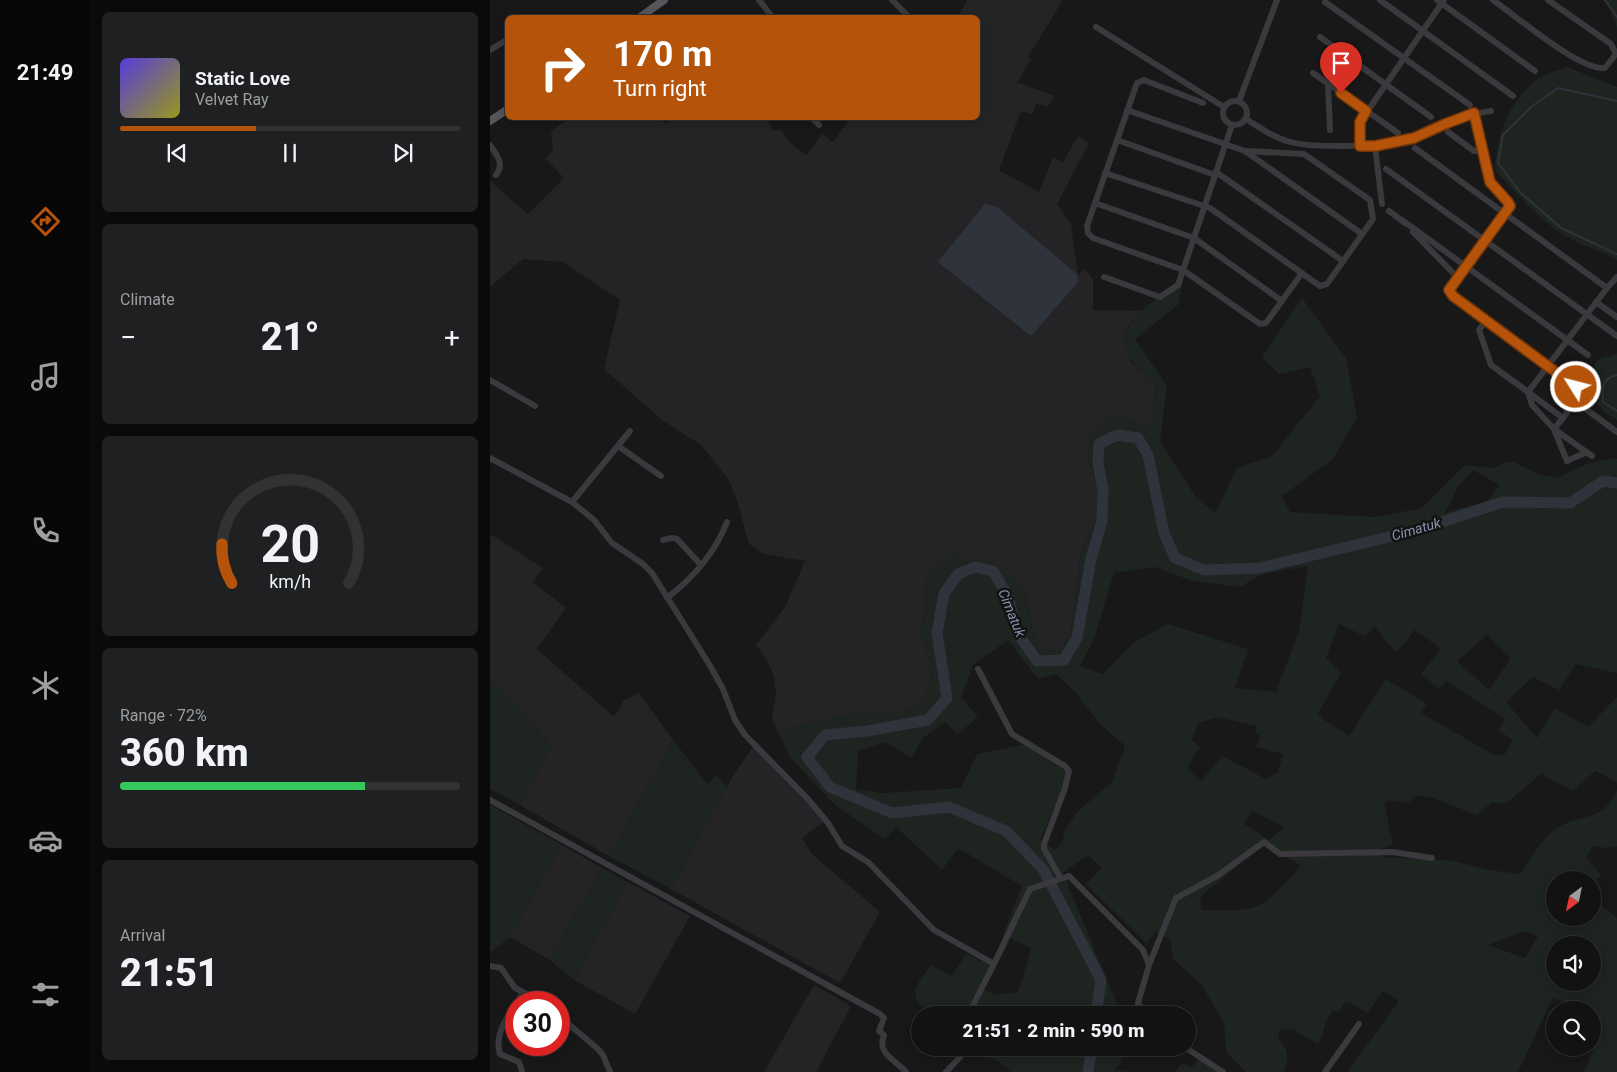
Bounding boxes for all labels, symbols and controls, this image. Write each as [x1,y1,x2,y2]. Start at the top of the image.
text: 170 m [613,34,712,75]
icon: right [530,35,595,100]
pin [1320,42,1362,93]
icon: arrive [1327,49,1355,77]
text: 21:49 [17,60,73,85]
text: Static Love [195,67,290,90]
text: Turn right [613,76,707,101]
text: Velvet Ray [195,90,269,109]
icon: previous [163,139,191,167]
icon: pause [276,139,304,167]
icon: next [389,139,417,167]
icon: directions [28,204,63,239]
text: Climate [120,290,175,309]
text: 21° [261,315,319,359]
text: − [120,321,136,354]
text: + [444,321,460,354]
icon: music [28,359,63,394]
position arrow [1549,360,1601,412]
icon: phone [28,513,63,548]
text: 20 [260,514,320,575]
water label: Cimatuk [1390,514,1443,544]
text: km/h [269,571,311,592]
water label: Cimatuk [995,587,1029,640]
icon: climate [28,668,63,703]
text: Range · 72% [120,706,207,725]
text: 360 km [120,731,249,775]
icon: car [28,823,63,858]
north arrow [1546,871,1601,926]
map controls [1546,871,1601,1056]
text: Arrival [120,926,165,945]
button: sound [1546,936,1601,991]
text: 21:51 [120,951,219,995]
icon: filters [28,977,63,1012]
speed limit sign: 30 [505,991,570,1056]
button: search [1546,1001,1601,1056]
text: 21:51 · 2 min · 590 m [962,1019,1145,1042]

